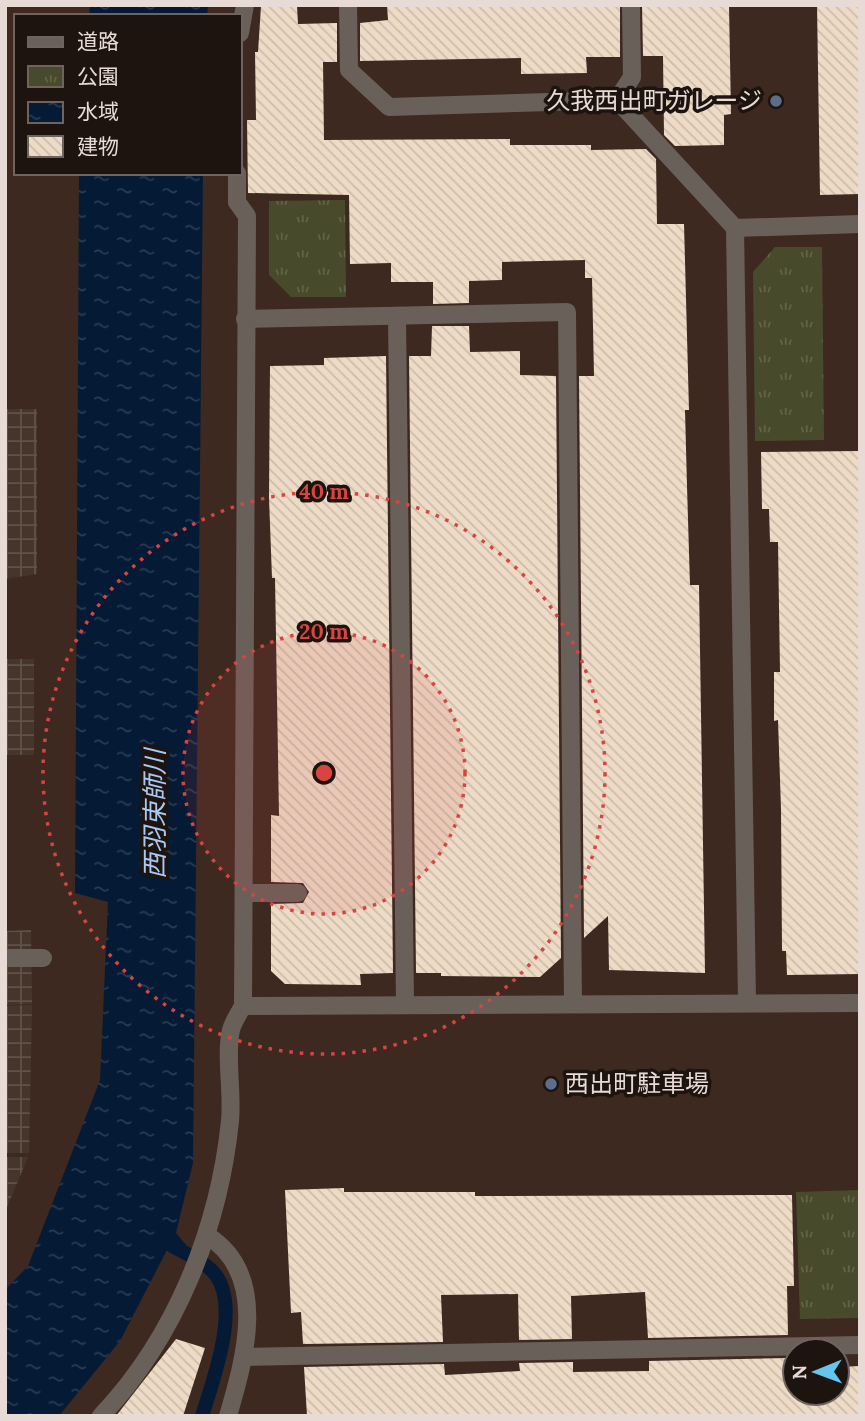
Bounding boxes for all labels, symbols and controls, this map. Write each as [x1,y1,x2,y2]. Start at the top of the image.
legend [14,14,242,175]
text: 道路 [77,28,119,55]
text: 公園 [77,63,119,90]
place label: 久我西出町ガレージ [546,85,762,116]
marker: 久我西出町ガレージ [768,93,784,109]
text: 水域 [77,98,119,125]
text: 建物 [77,133,119,160]
text: 40 m [299,478,349,505]
text: 20 m [299,618,349,645]
water label: 西羽束師川 [138,746,171,879]
centre of rings [312,761,336,785]
place label: 西出町駐車場 [565,1068,709,1099]
marker: 西出町駐車場 [543,1076,559,1092]
north arrow [781,1337,851,1407]
text: N [787,1364,811,1380]

